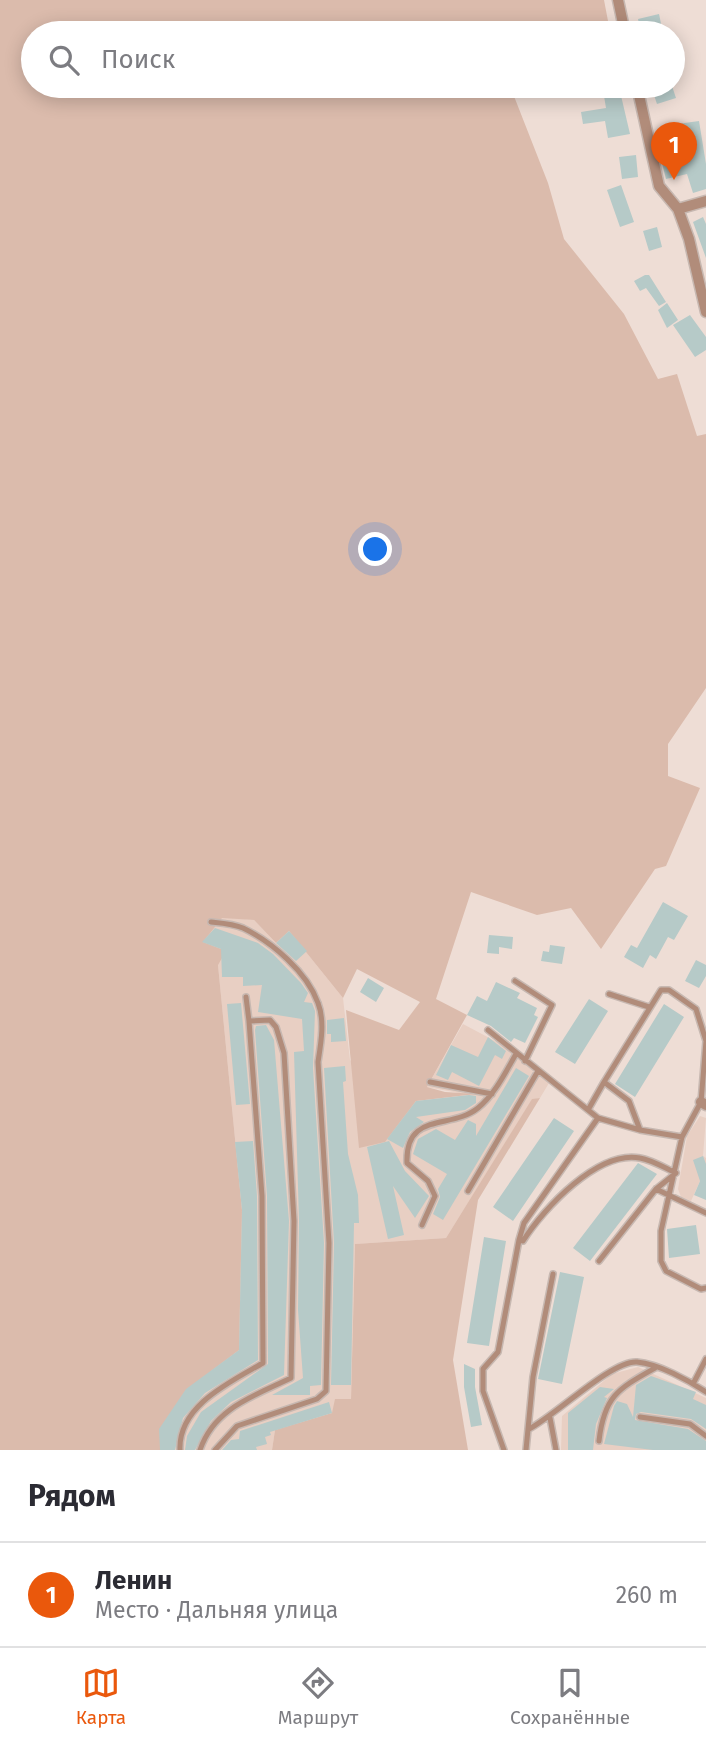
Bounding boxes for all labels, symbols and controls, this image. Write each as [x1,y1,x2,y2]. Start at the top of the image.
search box [21,21,685,98]
icon: search [45,41,83,79]
text: Поиск [101,44,175,75]
pin: 1 [651,122,697,180]
your location [358,532,392,566]
text: Рядом [28,1478,116,1514]
text: Ленин [95,1565,172,1596]
text: 1 [46,1581,56,1609]
text: 260 m [616,1581,678,1609]
text: Место · Дальняя улица [95,1596,338,1624]
tab: Карта [76,1664,126,1729]
tab: Маршрут [278,1664,358,1729]
tab: Сохранённые [510,1664,630,1729]

